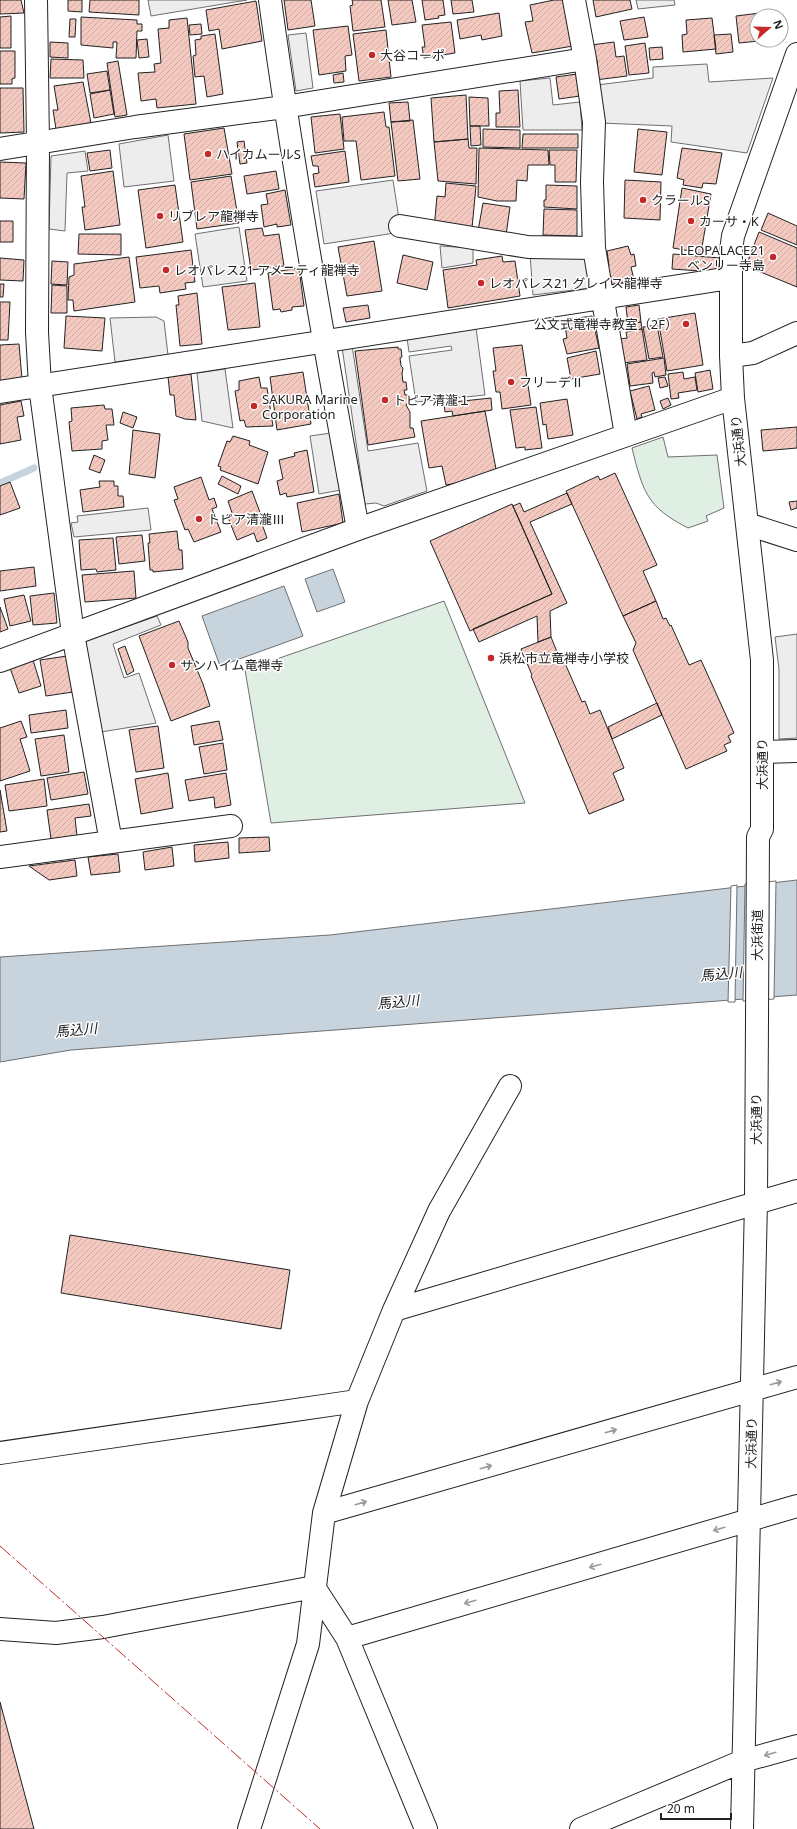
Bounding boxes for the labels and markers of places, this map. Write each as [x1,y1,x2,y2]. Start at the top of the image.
place label: 大谷コーポ [380,46,445,64]
marker: 大谷コーポ [367,50,377,60]
place label: ハイカムールS [216,145,301,163]
marker: ハイカムールS [203,149,213,159]
place label: クラールS [651,191,710,209]
marker: クラールS [638,195,648,205]
place label: リブレア龍禅寺 [168,207,259,225]
marker: リブレア龍禅寺 [155,211,165,221]
place label: カーサ・K [699,212,760,230]
marker: カーサ・K [686,216,696,226]
place label: LEOPALACE21 ベンリー寺島 [680,241,765,274]
marker: LEOPALACE21 ベンリー寺島 [768,252,778,262]
place label: レオパレス21 アメニティ龍禅寺 [174,261,360,279]
marker: レオパレス21 アメニティ龍禅寺 [161,265,171,275]
place label: レオパレス21 グレイス龍禅寺 [489,274,663,292]
marker: レオパレス21 グレイス龍禅寺 [476,278,486,288]
place label: 公文式竜禅寺教室（2F） [534,315,678,333]
marker: 公文式竜禅寺教室（2F） [681,319,691,329]
place label: フリーデⅡ [519,373,584,391]
marker: フリーデⅡ [506,377,516,387]
place label: SAKURA Marine Corporation [262,390,358,423]
place label: トピア清瀧１ [393,391,471,409]
marker: トピア清瀧１ [380,395,390,405]
marker: SAKURA Marine Corporation [249,401,259,411]
place label: トピア清瀧Ⅲ [207,510,285,528]
marker: トピア清瀧Ⅲ [194,514,204,524]
place label: 浜松市立竜禅寺小学校 [499,649,629,667]
marker: 浜松市立竜禅寺小学校 [486,653,496,663]
place label: サンハイム竜禅寺 [180,656,283,674]
marker: サンハイム竜禅寺 [167,660,177,670]

